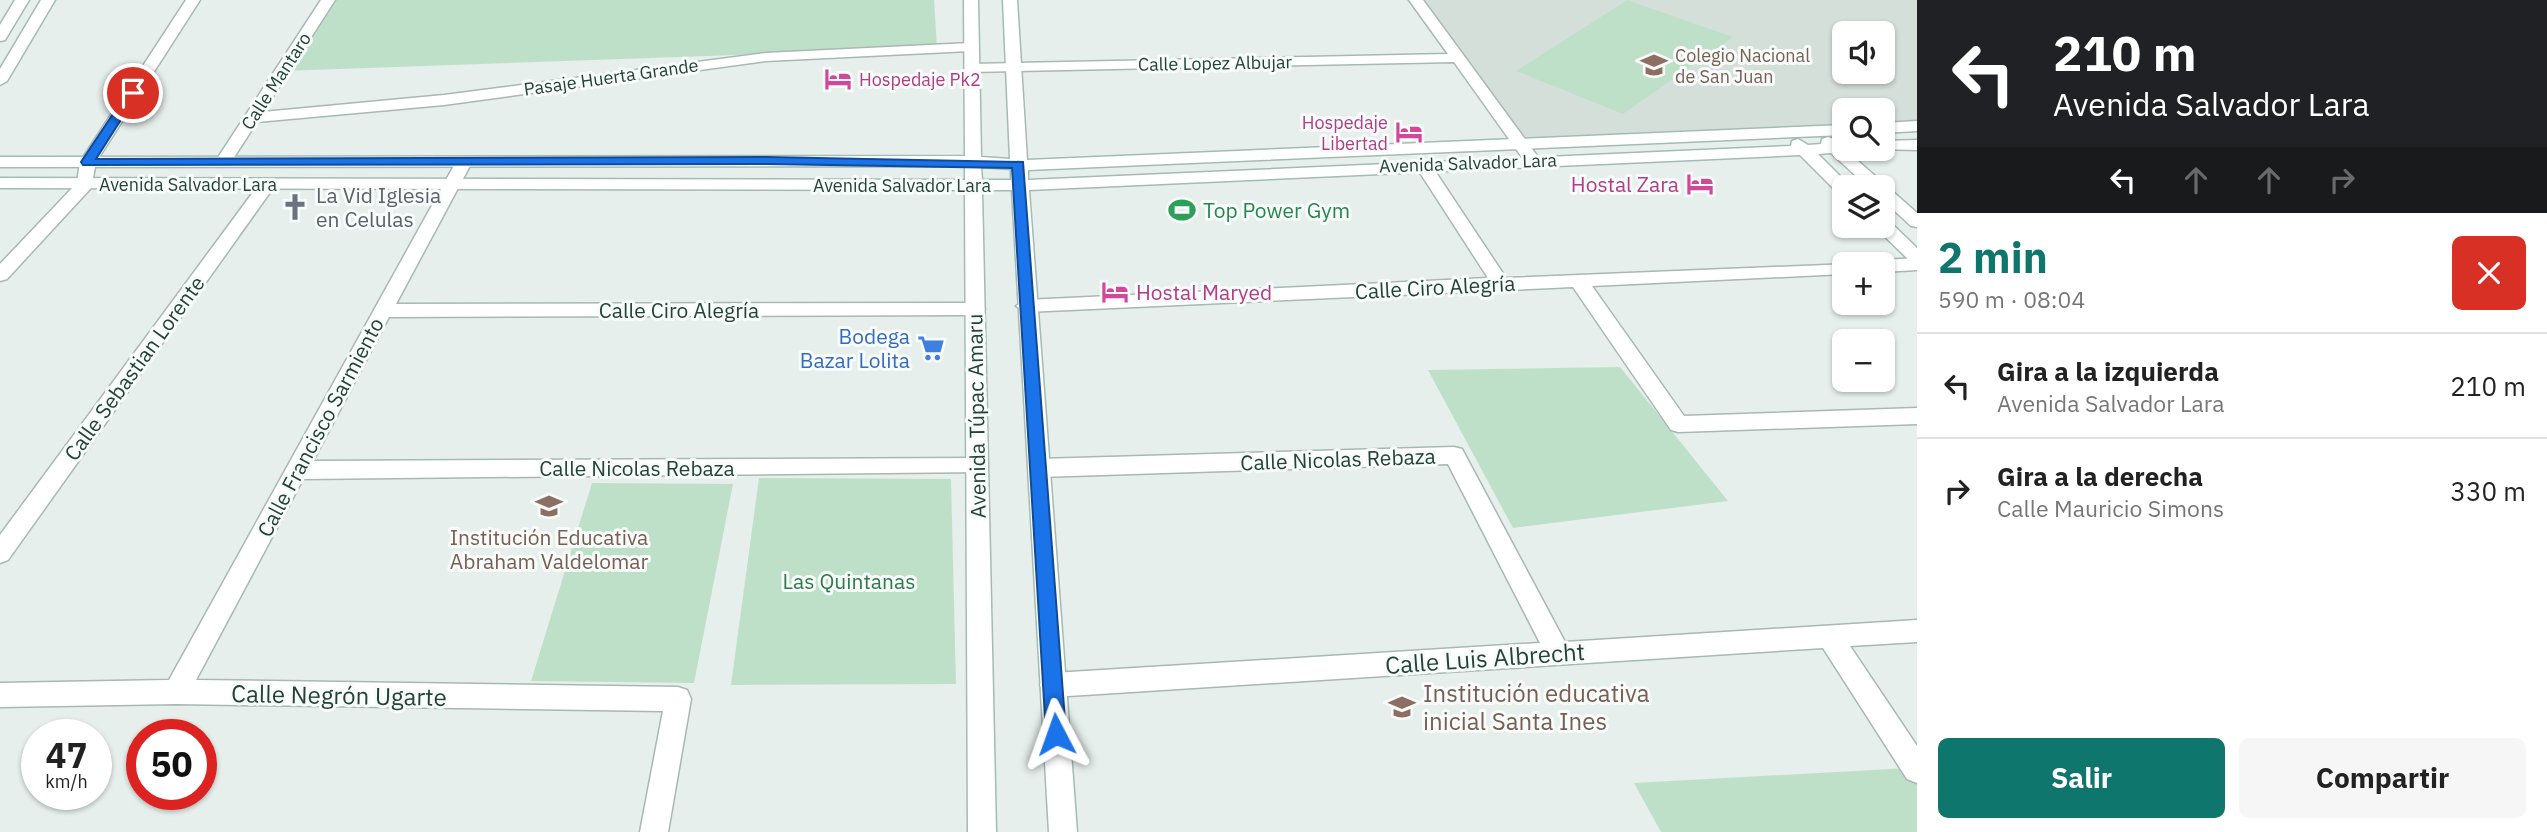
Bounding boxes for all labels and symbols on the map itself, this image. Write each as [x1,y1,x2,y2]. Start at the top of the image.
street label: Calle Mantaro [236,28,316,134]
place label: Colegio Nacional de San Juan [1675,44,1810,88]
street label: Calle Lopez Albujar [1138,50,1293,76]
school or university icon: Colegio Nacional de San Juan [1639,50,1669,80]
street label: Pasaje Huerta Grande [522,53,700,101]
pin [103,63,163,123]
hotel icon: Hospedaje Pk2 [823,64,853,94]
place label: Hospedaje Pk2 [859,68,981,91]
place label: Hospedaje Libertad [1302,111,1388,155]
hotel icon: Hospedaje Libertad [1394,117,1424,147]
street label: Avenida Salvador Lara [1379,148,1558,178]
hotel icon: Hostal Zara [1685,169,1715,199]
place label: Hostal Zara [1571,170,1679,198]
street label: Avenida Salvador Lara [99,173,277,196]
street label: Avenida Salvador Lara [813,174,991,197]
place label: La Vid Iglesia en Celulas [316,181,441,233]
church icon: La Vid Iglesia en Celulas [280,192,310,222]
sports icon: Top Power Gym [1167,195,1197,225]
place label: Top Power Gym [1203,196,1350,224]
street label: Calle Ciro Alegría [1354,269,1516,305]
street label: Calle Sebastian Lorente [57,270,211,466]
hotel icon: Hostal Maryed [1100,277,1130,307]
place label: Hostal Maryed [1136,278,1272,306]
street label: Calle Ciro Alegría [599,296,759,324]
street label: Calle Francisco Sarmiento [250,312,390,542]
street label: Avenida Túpac Amaru [960,313,992,519]
place label: Bodega Bazar Lolita [800,322,910,374]
supermarket icon: Bodega Bazar Lolita [916,333,946,363]
street label: Calle Nicolas Rebaza [1240,442,1436,476]
street label: Calle Nicolas Rebaza [539,454,735,482]
school or university icon: Institución Educativa Abraham Valdelomar [534,491,564,521]
place label: Institución Educativa Abraham Valdelomar [450,523,649,575]
park label: Las Quintanas [783,567,915,595]
street label: Calle Luis Albrecht [1384,635,1586,681]
street label: Calle Negrón Ugarte [231,677,447,713]
place label: Institución educativa inicial Santa Ines [1423,677,1650,737]
school or university icon: Institución educativa inicial Santa Ines [1387,692,1417,722]
position arrow [1019,697,1093,771]
speed limit sign: 50 [126,719,217,810]

